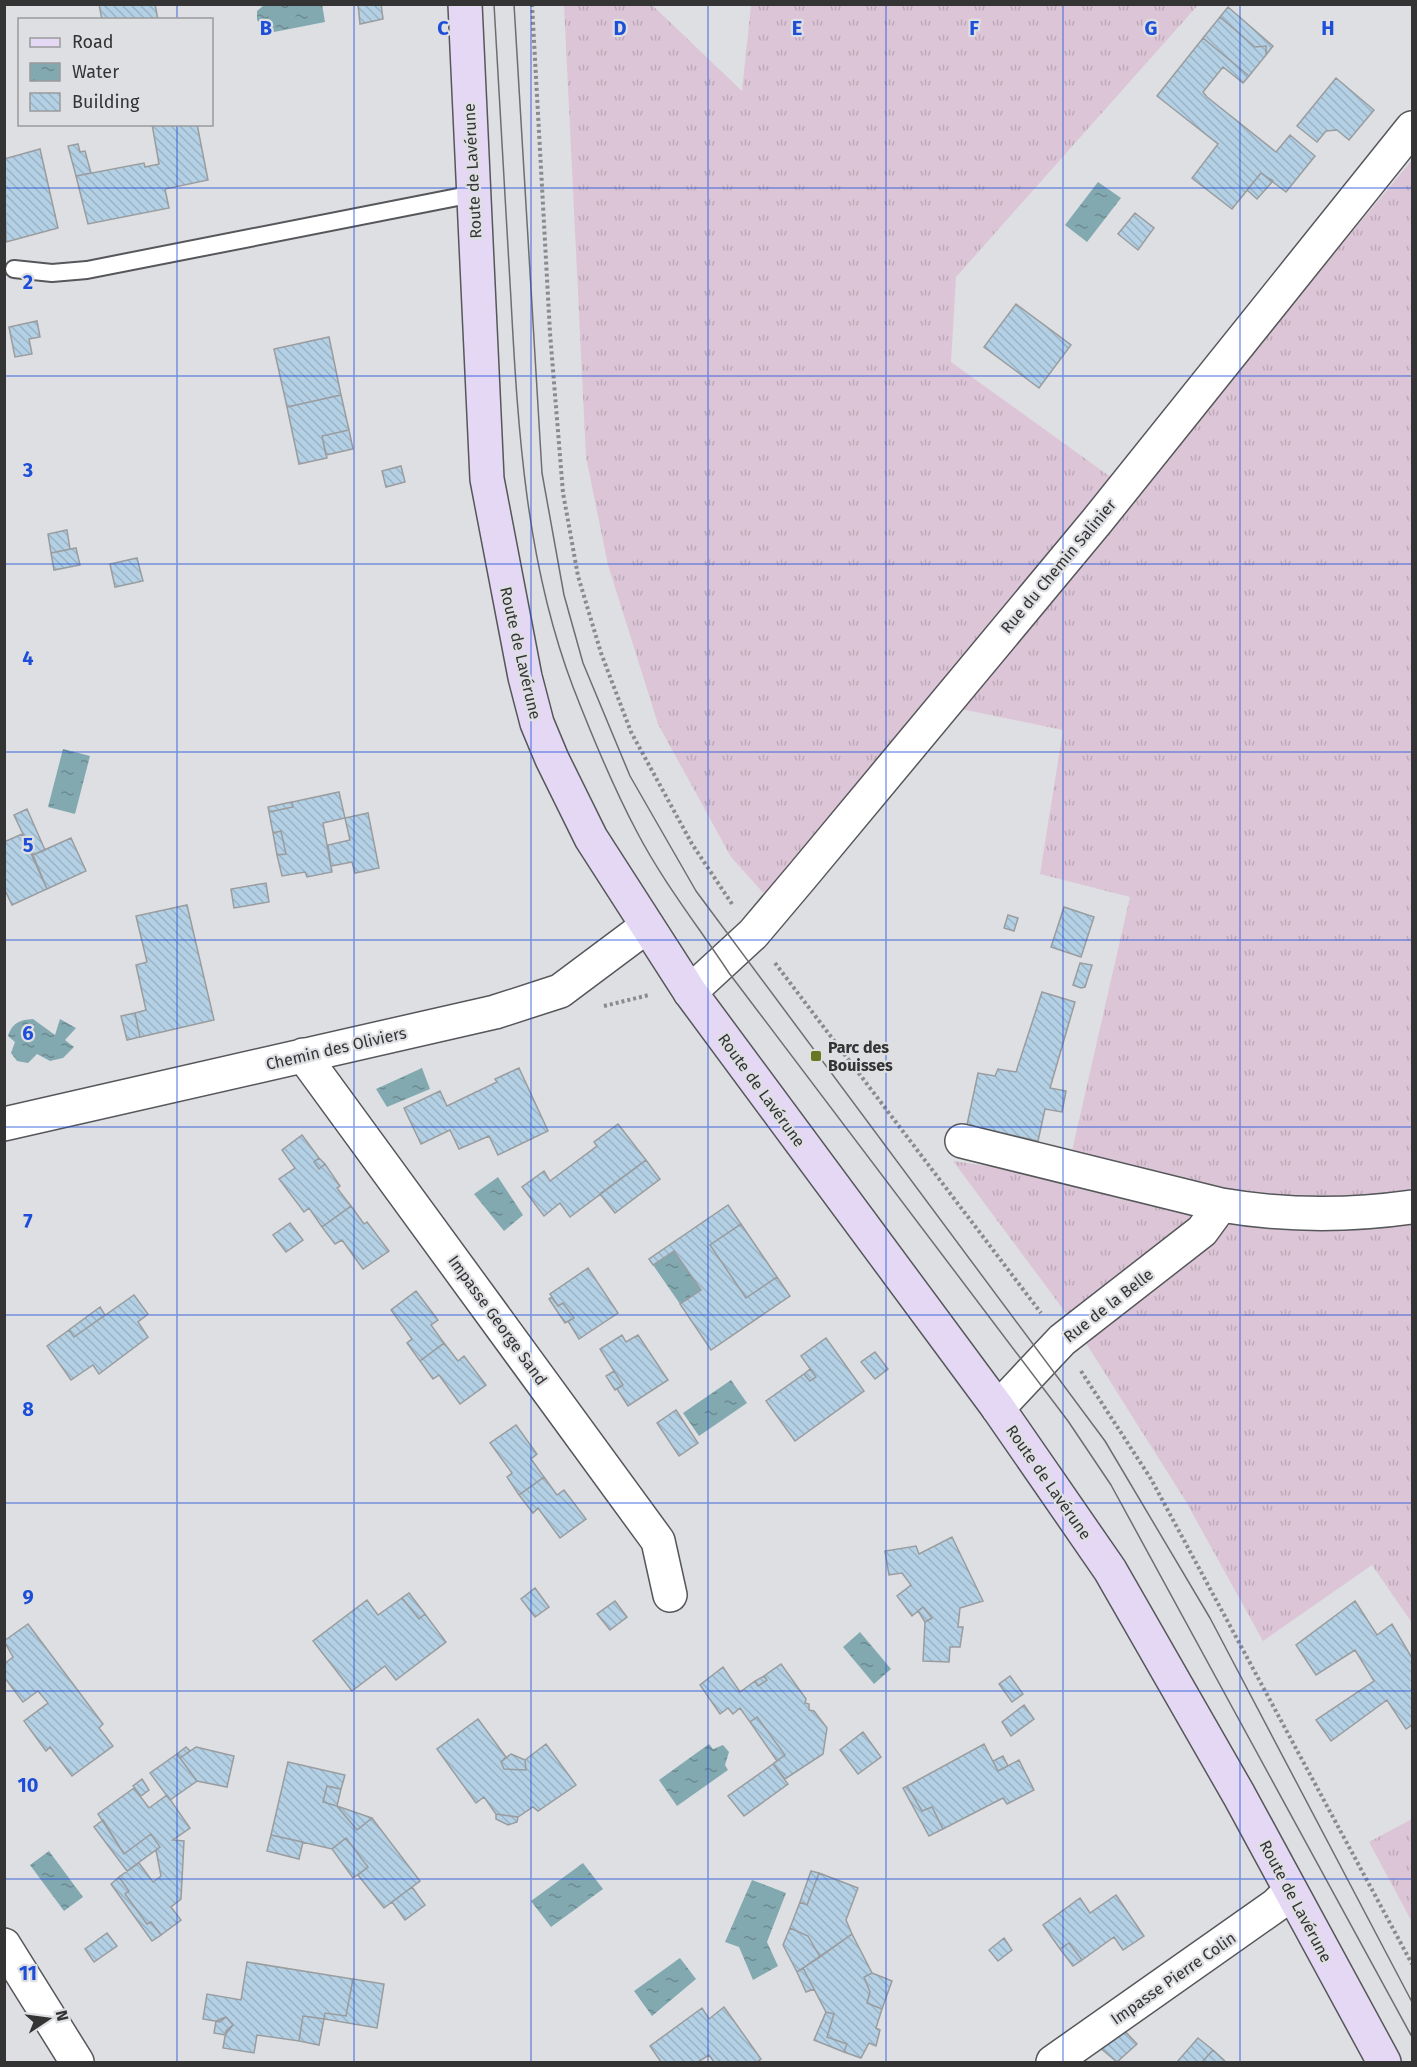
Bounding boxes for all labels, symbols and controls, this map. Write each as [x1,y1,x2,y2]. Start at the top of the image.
text: B [260,16,272,40]
text: C [437,16,449,40]
text: D [613,16,627,40]
text: E [792,16,802,40]
text: F [969,16,979,40]
text: G [1145,16,1157,40]
text: H [1321,16,1335,40]
legend [18,18,213,126]
text: Road [72,31,114,53]
text: Water [72,61,119,83]
text: Building [72,91,140,113]
street label: Route de Lavérune [459,103,486,239]
text: 2 [23,270,33,294]
text: 3 [22,458,33,482]
street label: Rue du Chemin Salinier [997,495,1121,637]
street label: Route de Lavérune [496,585,545,721]
text: 4 [22,646,34,670]
text: 5 [23,833,34,857]
text: 6 [22,1021,34,1045]
street label: Chemin des Oliviers [264,1023,408,1074]
street label: Route de Lavérune [714,1030,809,1151]
place label: Parc des Bouisses [828,1038,893,1075]
marker: Parc des Bouisses [809,1049,823,1063]
text: 7 [23,1209,33,1233]
street label: Impasse George Sand [444,1252,551,1389]
street label: Rue de la Belle [1060,1265,1157,1346]
text: 8 [22,1397,34,1421]
street label: Route de Lavérune [1002,1421,1095,1543]
text: 9 [22,1585,34,1609]
text: 10 [18,1773,38,1797]
street label: Route de Lavérune [1255,1837,1336,1966]
street label: Impasse Pierre Colin [1107,1928,1239,2029]
text: 11 [19,1961,37,1985]
north arrow [18,1989,78,2049]
text: N [52,2008,73,2023]

